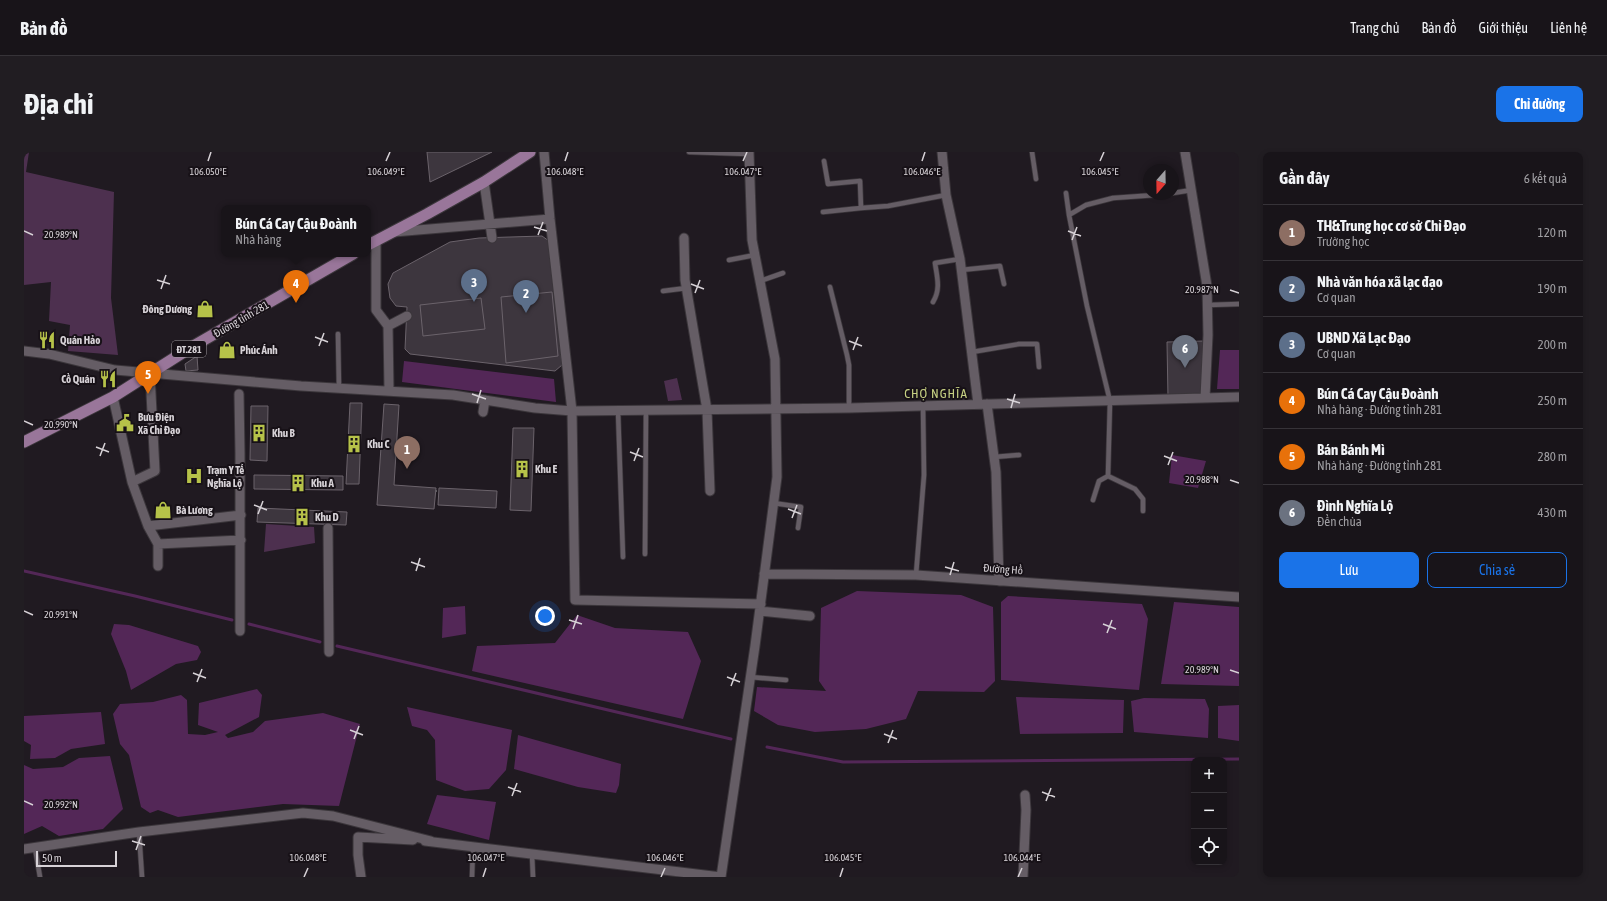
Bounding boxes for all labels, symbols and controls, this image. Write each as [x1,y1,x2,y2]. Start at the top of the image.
text: Bản đồ [20,17,68,39]
text: Trang chủ [1350,20,1399,36]
text: Bản đồ [1421,20,1457,36]
text: Giới thiệu [1479,20,1528,36]
text: Liên hệ [1550,20,1587,36]
button: Chỉ đường [1496,86,1583,122]
text: Địa chỉ [24,88,93,120]
north arrow [1143,164,1179,200]
text: 106.050°E [190,166,227,177]
text: 106.049°E [368,166,405,177]
text: 106.048°E [547,166,584,177]
text: 106.047°E [725,166,762,177]
text: 106.046°E [904,166,941,177]
text: 106.045°E [1082,166,1119,177]
text: Gần đây [1279,168,1330,188]
text: 6 kết quả [1524,171,1567,186]
popup [221,205,371,257]
text: Bún Cá Cay Cậu Đoành [235,215,357,232]
text: TH&Trung học cơ sở Chỉ Đạo [1317,217,1466,234]
text: 1 [1289,225,1295,240]
text: 120 m [1538,225,1567,240]
text: 20.989°N [44,229,78,240]
text: Nhà hàng [235,232,281,247]
text: Trường học [1317,234,1369,249]
pin: 3 [461,269,487,302]
pin: 4 [283,270,309,303]
text: Nhà văn hóa xã lạc đạo [1317,273,1443,290]
pin: 2 [513,280,539,313]
text: 2 [1289,281,1295,296]
text: 190 m [1538,281,1567,296]
text: 20.987°N [1185,284,1219,295]
text: Cơ quan [1317,290,1356,305]
street label: Đường tỉnh 281 [211,298,271,340]
shop icon: Đông Dương [195,299,215,319]
place label: Đông Dương [142,303,192,315]
text: UBND Xã Lạc Đạo [1317,329,1411,346]
restaurant icon: Quán Hảo [37,330,57,350]
place label: Quán Hảo [60,334,100,346]
pin: 6 [1172,335,1198,368]
text: 3 [1289,337,1295,352]
text: 200 m [1538,337,1567,352]
shop icon: Phúc Ánh [217,340,237,360]
road number: ĐT.281 [172,341,206,357]
place label: Phúc Ánh [240,344,278,356]
text: Cơ quan [1317,346,1356,361]
pin: 5 [135,361,161,394]
restaurant icon: Cồ Quán [98,369,118,389]
place label: Cồ Quán [61,373,95,385]
text: Bún Cá Cay Cậu Đoành [1317,385,1438,402]
district label: CHỢ NGHĨA [904,386,968,401]
text: 4 [1289,393,1295,408]
text: 250 m [1538,393,1567,408]
text: Nhà hàng · Đường tỉnh 281 [1317,402,1442,417]
place label: Bưu Điện Xã Chỉ Đạo [137,411,180,436]
public building icon: Bưu Điện Xã Chỉ Đạo [115,413,135,433]
text: 20.990°N [44,419,78,430]
building icon: Khu B [249,423,269,443]
place label: Khu B [272,427,296,439]
building icon: Khu C [344,434,364,454]
pin: 1 [394,436,420,469]
place label: Khu C [367,438,390,450]
text: Bán Bánh Mì [1317,441,1385,458]
text: 5 [1289,449,1295,464]
text: 280 m [1538,449,1567,464]
text: Nhà hàng · Đường tỉnh 281 [1317,458,1442,473]
building icon: Khu E [512,459,532,479]
place label: Khu E [535,463,558,475]
place label: Trạm Y Tế Nghĩa Lộ [207,464,244,489]
hospital icon: Trạm Y Tế Nghĩa Lộ [184,466,204,486]
building icon: Khu A [288,473,308,493]
text: 20.988°N [1185,474,1219,485]
place label: Khu A [311,477,335,489]
text: Đình Nghĩa Lộ [1317,497,1393,514]
shop icon: Bà Lương [153,500,173,520]
place label: Bà Lương [176,504,213,516]
text: 6 [1289,505,1295,520]
text: 430 m [1538,505,1567,520]
building icon: Khu D [292,507,312,527]
place label: Khu D [315,511,339,523]
text: Đền chùa [1317,514,1362,529]
button: Lưu [1279,552,1419,588]
button: Chia sẻ [1427,552,1567,588]
street label: Đường Hồ [983,562,1023,576]
your location [535,606,555,626]
text: 20.991°N [44,609,78,620]
text: 20.989°N [1185,664,1219,675]
map controls [1191,757,1227,865]
button: + [1191,757,1227,793]
button: − [1191,793,1227,829]
text: 20.992°N [44,799,78,810]
button: locate [1191,829,1227,865]
scale bar [36,849,117,868]
text: 50 m [42,852,62,864]
text: 106.048°E [290,852,327,863]
text: 106.047°E [468,852,505,863]
text: 106.046°E [647,852,684,863]
text: 106.045°E [825,852,862,863]
text: 106.044°E [1004,852,1041,863]

